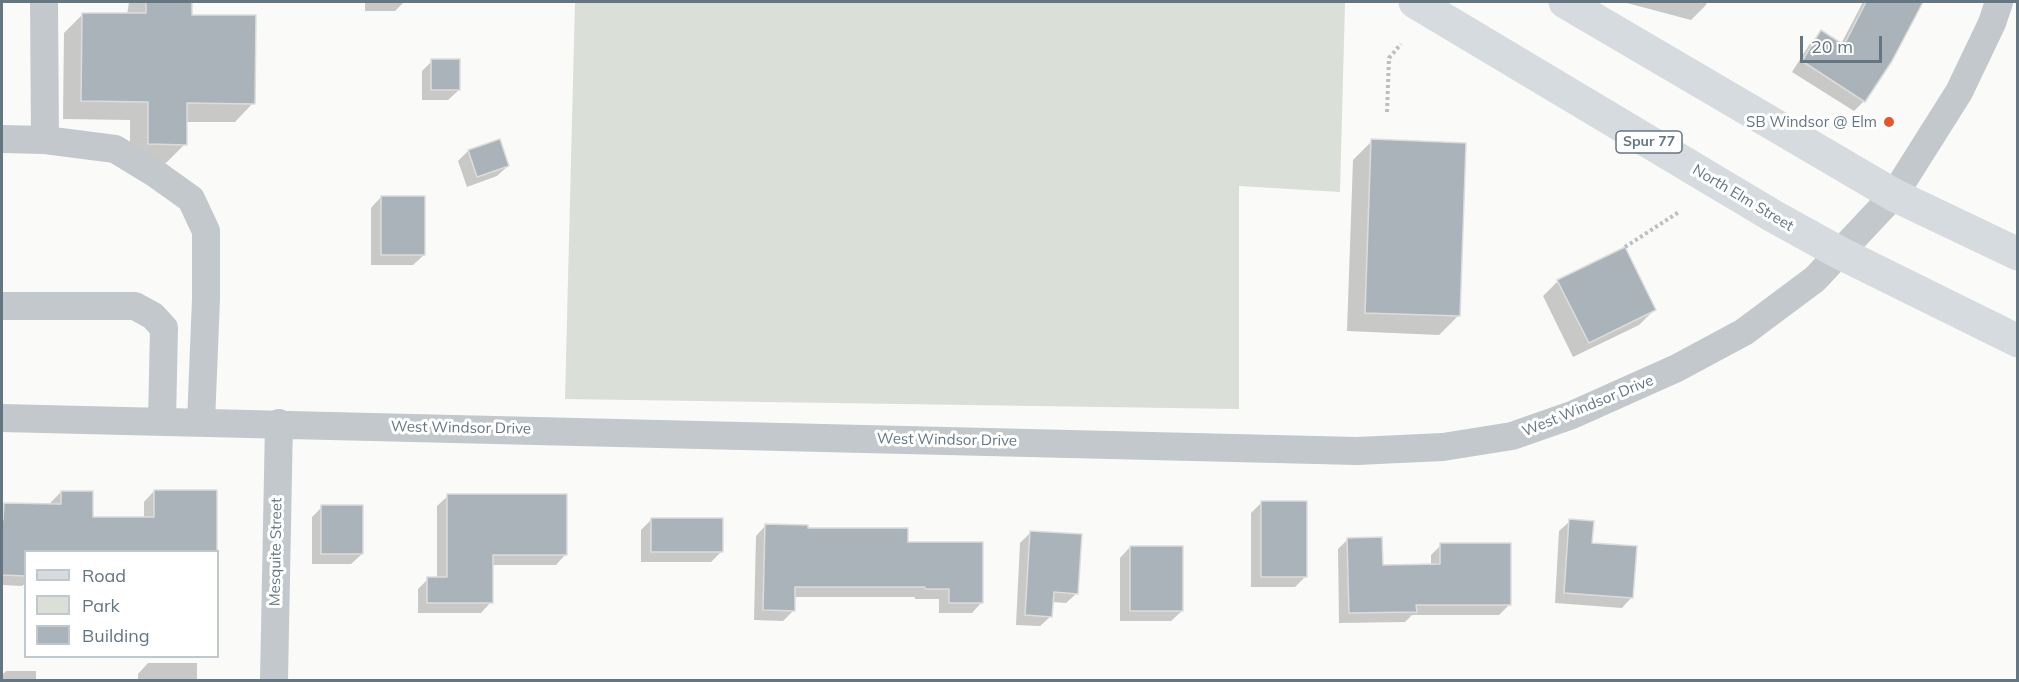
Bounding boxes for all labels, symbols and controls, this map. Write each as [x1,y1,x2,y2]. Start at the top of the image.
scale bar [1803,24,1886,62]
text: 20 m [1811,35,1853,58]
place label: SB Windsor @ Elm [1746,113,1877,131]
marker: SB Windsor @ Elm [1882,115,1896,129]
road number: Spur 77 [1616,131,1682,153]
street label: North Elm Street [1689,161,1797,235]
street label: West Windsor Drive [1520,371,1656,441]
street label: West Windsor Drive [391,418,531,438]
street label: West Windsor Drive [877,430,1017,450]
street label: Mesquite Street [266,498,286,606]
legend [24,550,219,658]
text: Road [82,564,126,587]
text: Park [82,594,120,617]
text: Building [82,624,150,647]

